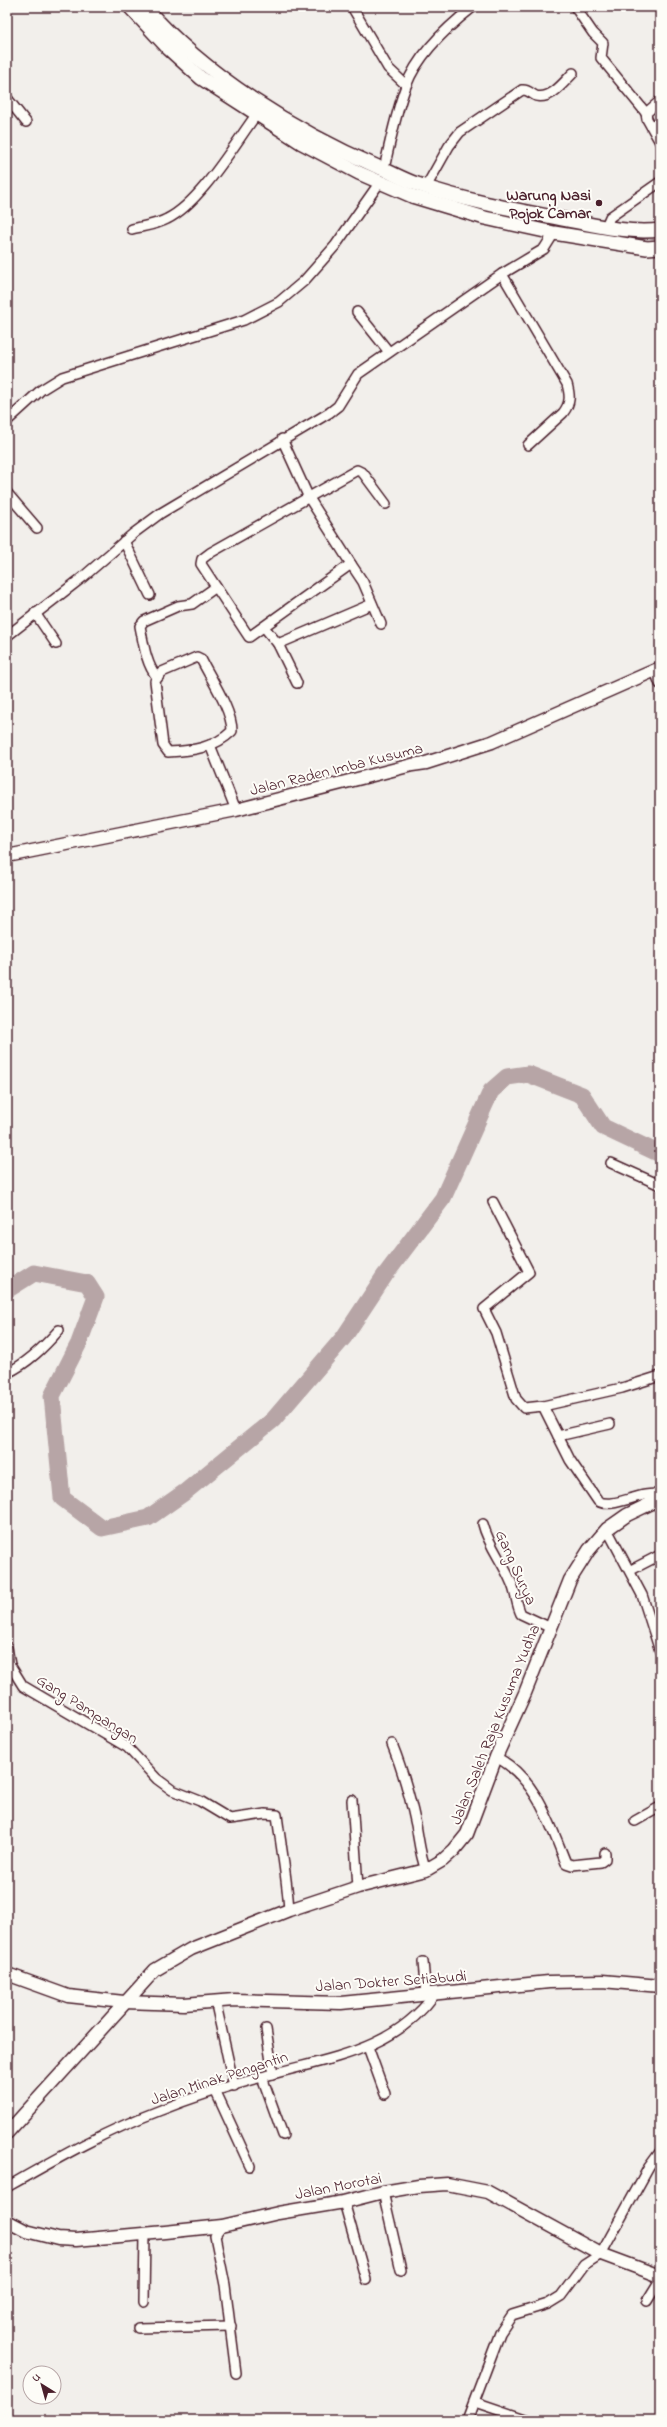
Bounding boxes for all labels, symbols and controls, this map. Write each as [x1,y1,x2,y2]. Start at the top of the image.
place label: Warung Nasi Pojok Camar [506,184,592,226]
marker: Warung Nasi Pojok Camar [594,198,604,208]
street label: Jalan Raden Imba Kusuma [247,737,426,803]
street label: Gang Surya [488,1527,542,1609]
street label: Jalan Saleh Raja Kusuma Yudha [445,1621,547,1829]
street label: Gang Pampangan [31,1669,143,1751]
street label: Jalan Dokter Setiabudi [315,1965,468,1999]
street label: Jalan Minak Pengantin [148,2045,291,2112]
street label: Jalan Morotai [293,2167,384,2207]
north arrow [22,2365,62,2405]
text: U [29,2369,44,2386]

